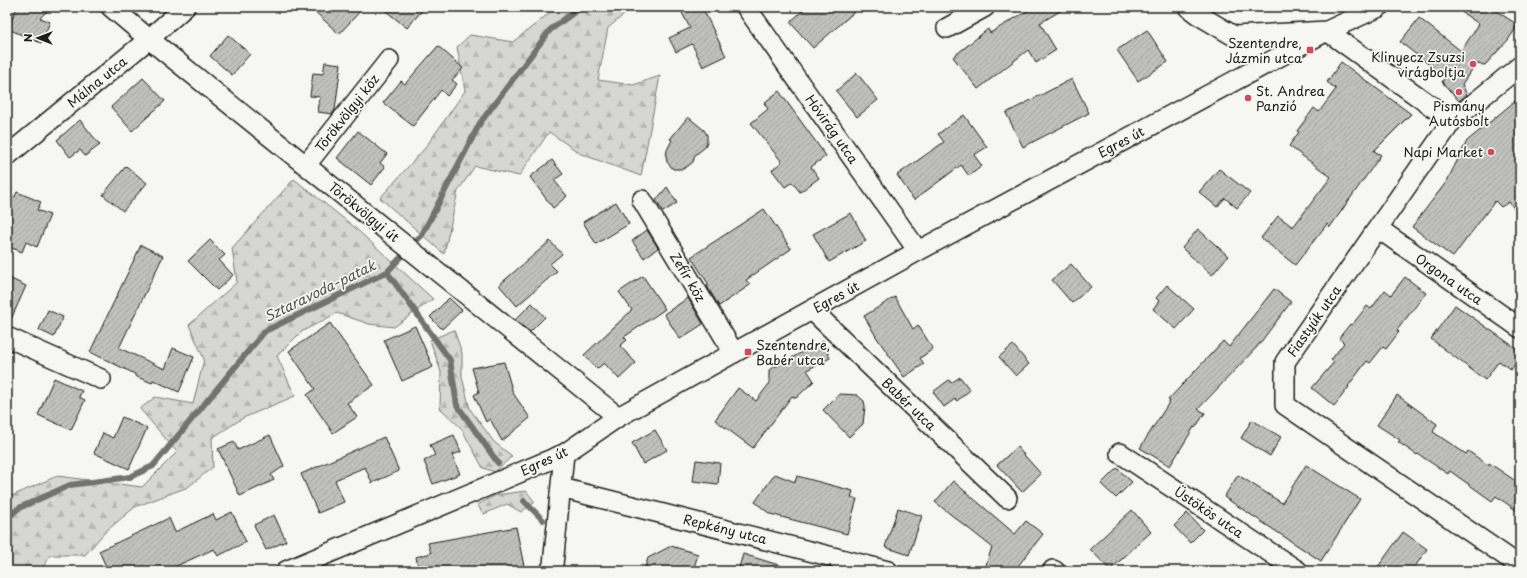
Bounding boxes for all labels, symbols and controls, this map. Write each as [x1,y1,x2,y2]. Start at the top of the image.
north arrow [18,18,58,58]
text: N [19,33,36,42]
place label: Szentendre, Jázmin utca [1225,33,1303,67]
marker: Szentendre, Jázmin utca [1305,45,1315,55]
place label: Klinyecz Zsuzsi virágboltja [1371,47,1466,81]
street label: Málna utca [63,51,131,112]
marker: Klinyecz Zsuzsi virágboltja [1468,59,1478,69]
street label: Törökvölgyi köz [310,70,383,156]
place label: St. Andrea Panzió [1256,81,1326,115]
marker: Pismány Autósbolt [1454,87,1464,97]
street label: Hóvirág utca [802,90,864,168]
marker: St. Andrea Panzió [1243,93,1253,103]
place label: Pismány Autósbolt [1429,96,1489,130]
street label: Egres út [1094,121,1147,162]
place label: Napi Market [1404,142,1483,161]
marker: Napi Market [1486,147,1496,157]
street label: Törökvölgyi út [325,177,404,246]
street label: Zefír köz [666,248,711,305]
street label: Orgona utca [1412,248,1487,309]
water label: Sztaravoda-patak [260,254,381,327]
street label: Egres út [809,276,862,317]
street label: Fiastyúk utca [1282,280,1346,360]
place label: Szentendre, Babér utca [756,335,830,369]
marker: Szentendre, Babér utca [743,347,753,357]
street label: Babér utca [878,373,941,435]
street label: Egres út [517,441,571,480]
street label: Üstökös utca [1171,481,1248,542]
street label: Repkény utca [681,509,770,548]

